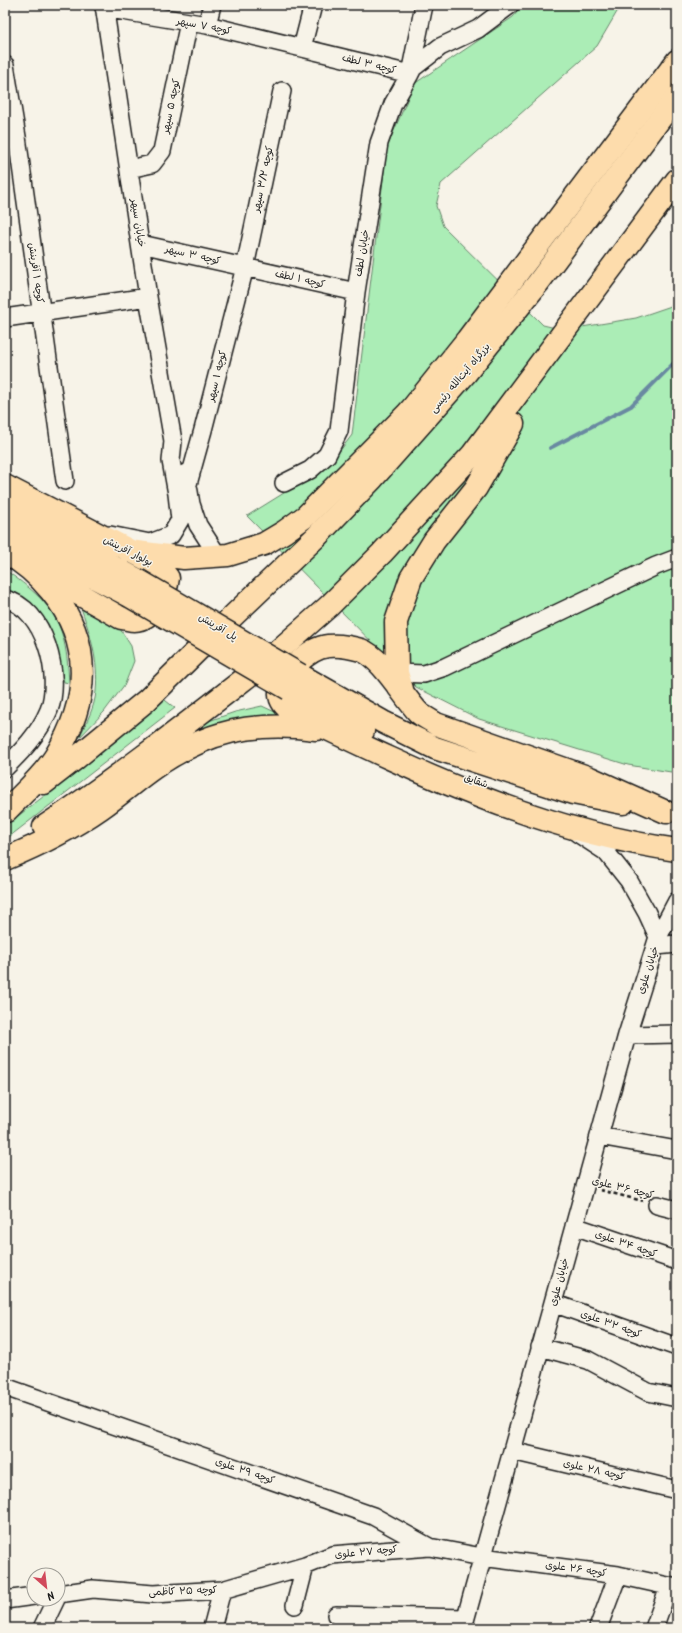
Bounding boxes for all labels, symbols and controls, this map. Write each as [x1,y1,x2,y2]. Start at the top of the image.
street label: کوچه ۷ سپهر [174,13,233,39]
street label: کوچه ۳ لطف [340,50,398,78]
street label: کوچه ۵ سپهر [157,77,185,136]
street label: کوچه ۳/۲ سپهر [248,145,278,214]
street label: خیابان سپهر [126,197,150,249]
street label: خیابان لطف [350,228,374,278]
street label: کوچه ۳ سپهر [163,241,222,269]
street label: کوچه ۱ آفرینش [24,242,48,304]
street label: کوچه ۱ لطف [273,265,327,293]
street label: بزرگراه آیت‌الله رئیسی [426,339,494,417]
street label: کوچه ۱ سپهر [203,349,231,404]
street label: بولوار آفرینش [100,532,156,570]
street label: پل آفرینش [195,609,241,645]
street label: شقایق [462,769,490,793]
street label: خیابان علوی [633,944,663,996]
street label: کوچه ۳۶ علوی [590,1173,656,1203]
street label: کوچه ۳۴ علوی [593,1226,659,1262]
street label: خیابان علوی [545,1256,573,1308]
street label: کوچه ۳۲ علوی [578,1306,644,1342]
street label: کوچه ۲۹ علوی [213,1453,277,1489]
street label: کوچه ۲۸ علوی [562,1455,626,1485]
street label: کوچه ۲۷ علوی [334,1541,398,1563]
street label: کوچه ۲۶ علوی [544,1557,608,1581]
north arrow [26,1567,66,1607]
street label: کوچه ۲۵ کاظمی [148,1582,218,1600]
text: N [43,1585,58,1605]

